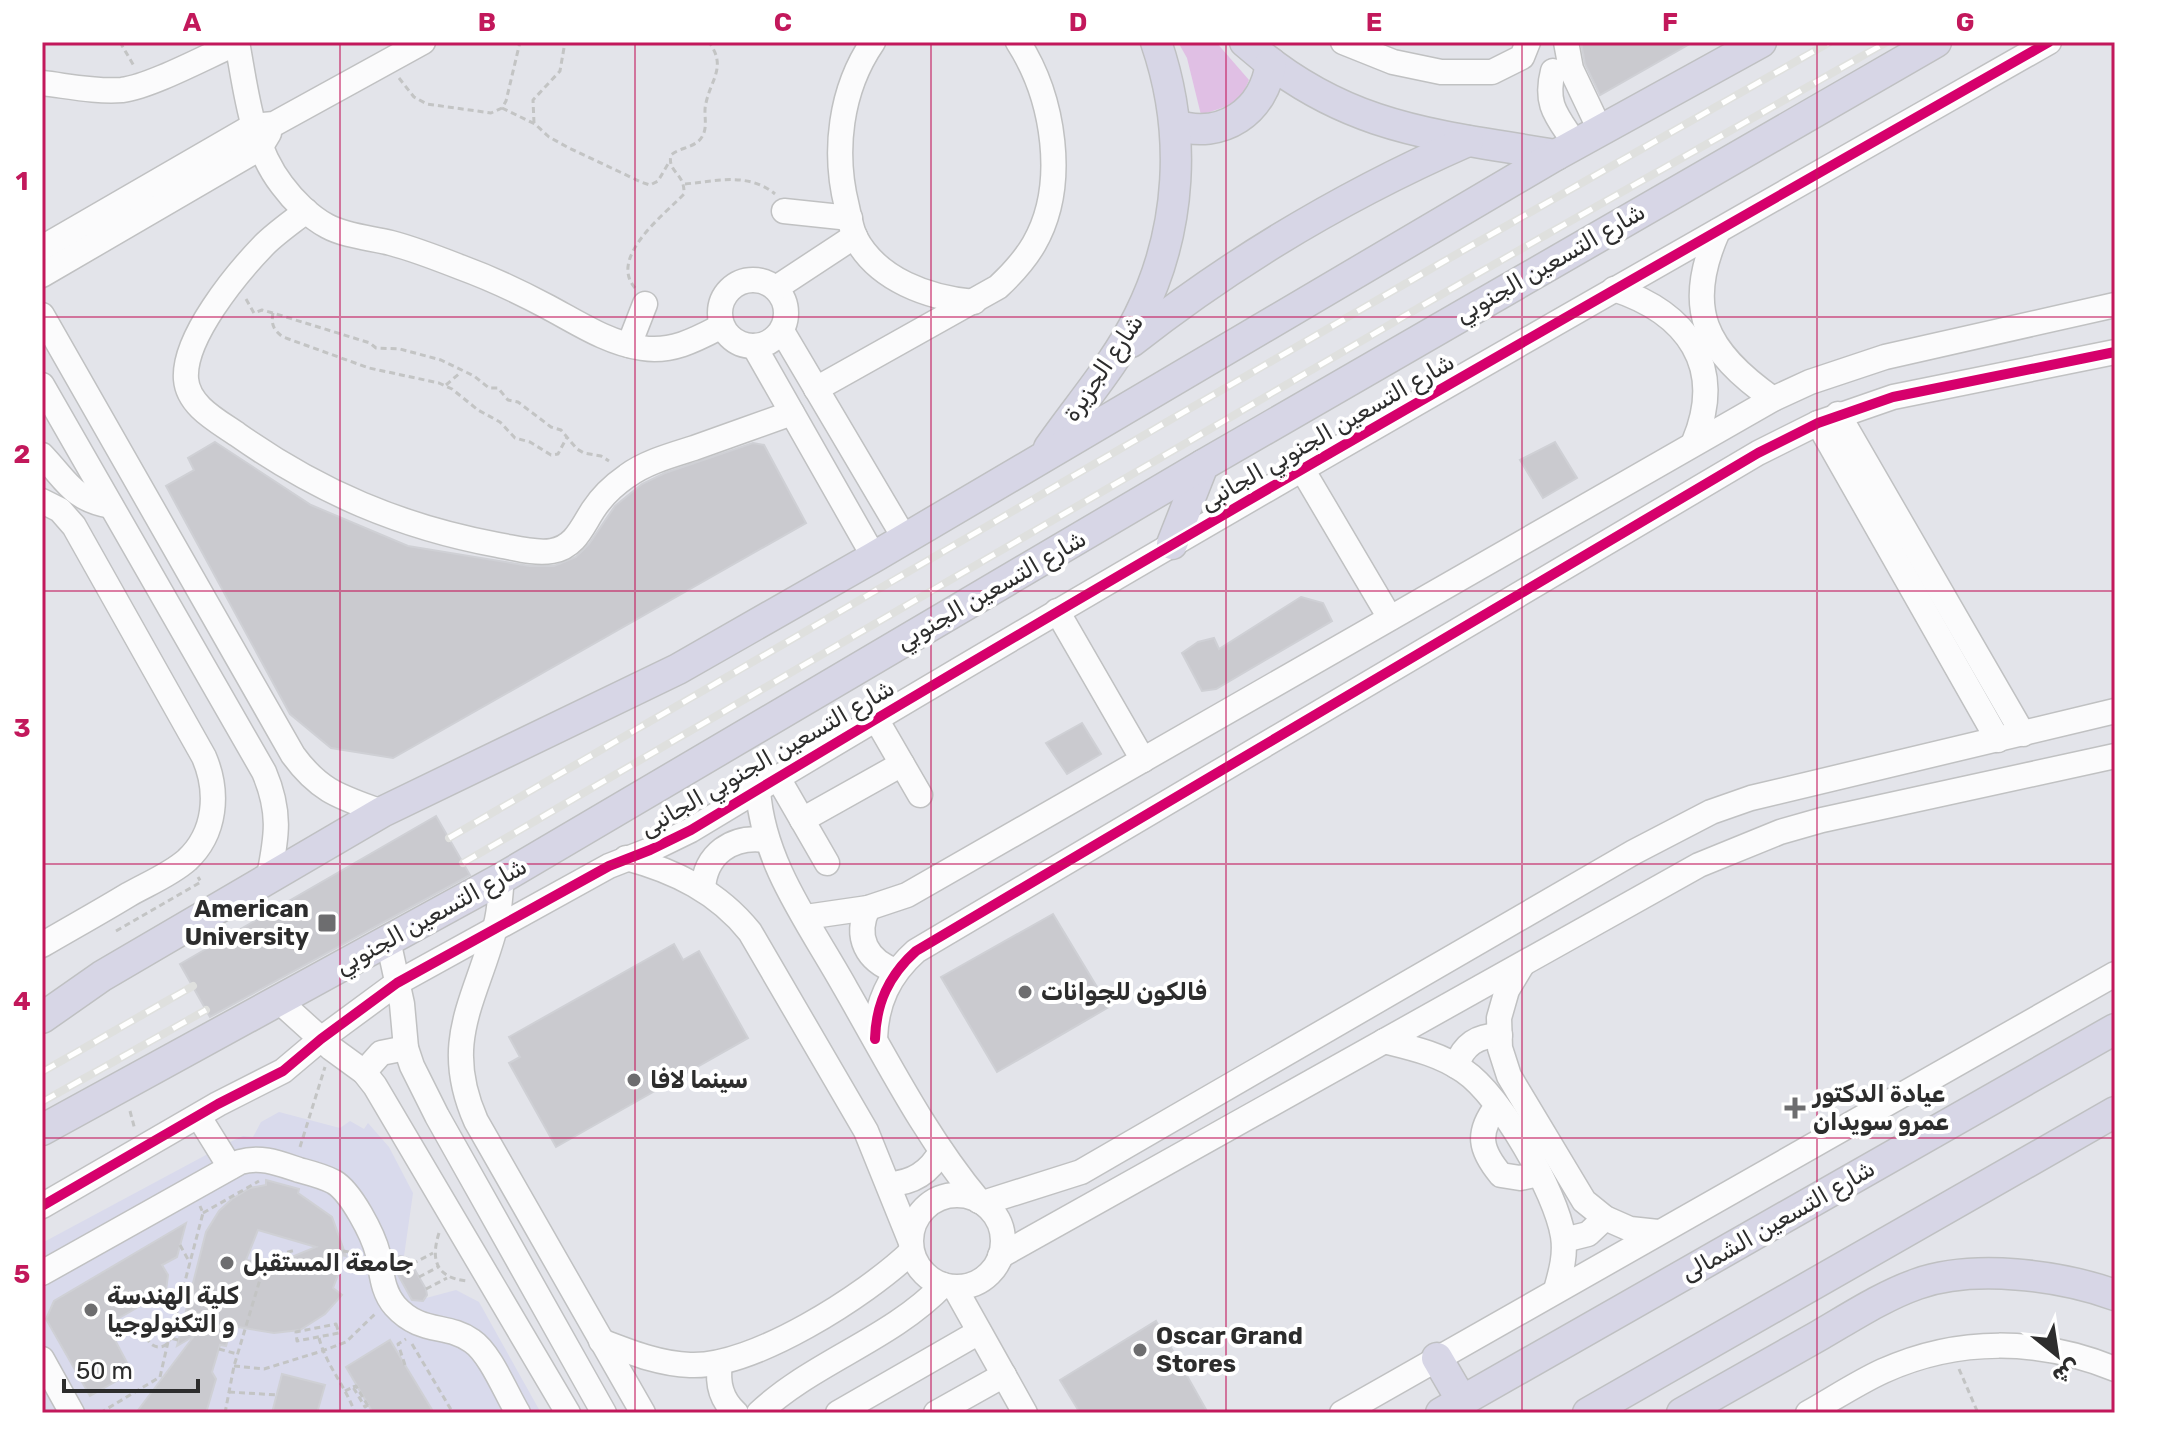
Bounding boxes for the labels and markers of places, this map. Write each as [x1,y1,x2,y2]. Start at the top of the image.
place label: American University [185,895,309,951]
marker: American University [316,912,338,934]
place label: فالكون للجوانات [1041,978,1207,1006]
marker: فالكون للجوانات [1016,983,1034,1001]
place label: سينما لافا [650,1066,748,1094]
marker: سينما لافا [625,1071,643,1089]
place label: عيادة الدكتور عمرو سويدان [1811,1080,1949,1136]
marker: عيادة الدكتور عمرو سويدان [1784,1097,1806,1119]
place label: جامعة المستقبل [243,1249,414,1277]
marker: جامعة المستقبل [218,1254,236,1272]
place label: كلية الهندسة و التكنولوجيا [107,1282,239,1338]
marker: كلية الهندسة و التكنولوجيا [82,1301,100,1319]
place label: Oscar Grand Stores [1156,1322,1303,1378]
marker: Oscar Grand Stores [1131,1341,1149,1359]

